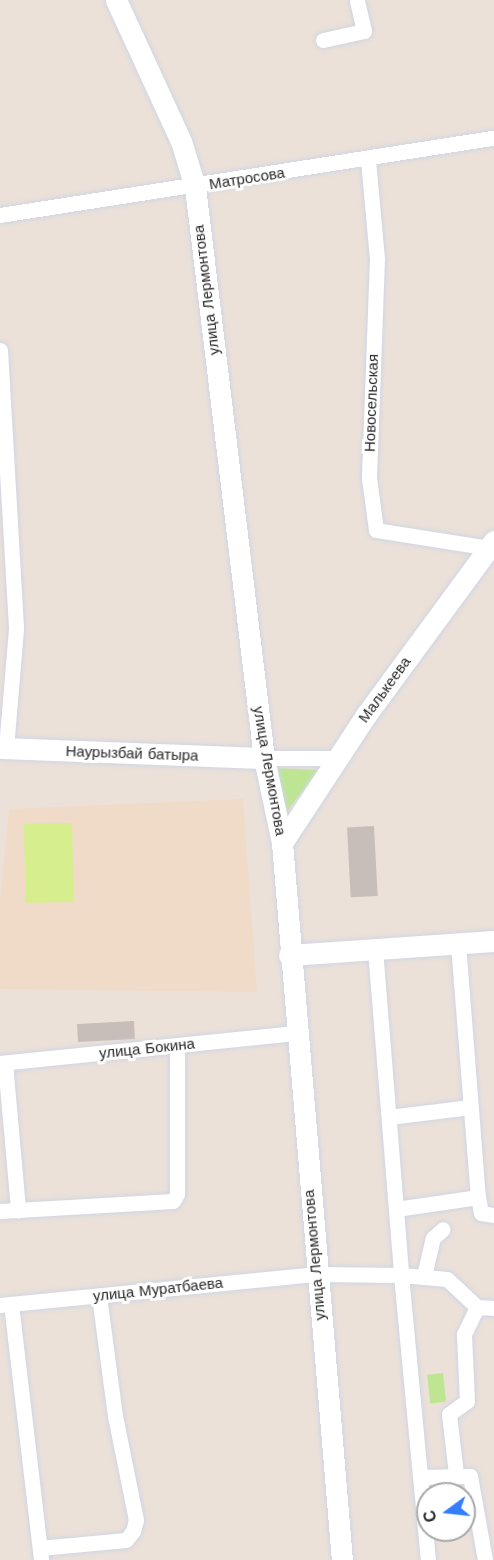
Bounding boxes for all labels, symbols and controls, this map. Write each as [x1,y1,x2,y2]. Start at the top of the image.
street label: Матросова [208,164,286,194]
street label: улица Лермонтова [190,224,224,356]
street label: Новосельская [361,354,383,452]
street label: Малькеева [355,654,415,726]
street label: улица Лермонтова [249,705,289,837]
street label: Наурызбай батыра [65,743,199,765]
street label: улица Бокина [98,1035,196,1063]
street label: улица Лермонтова [300,1189,330,1321]
street label: улица Муратбаева [92,1274,224,1306]
north arrow [416,1482,476,1542]
text: С [419,1508,441,1524]

